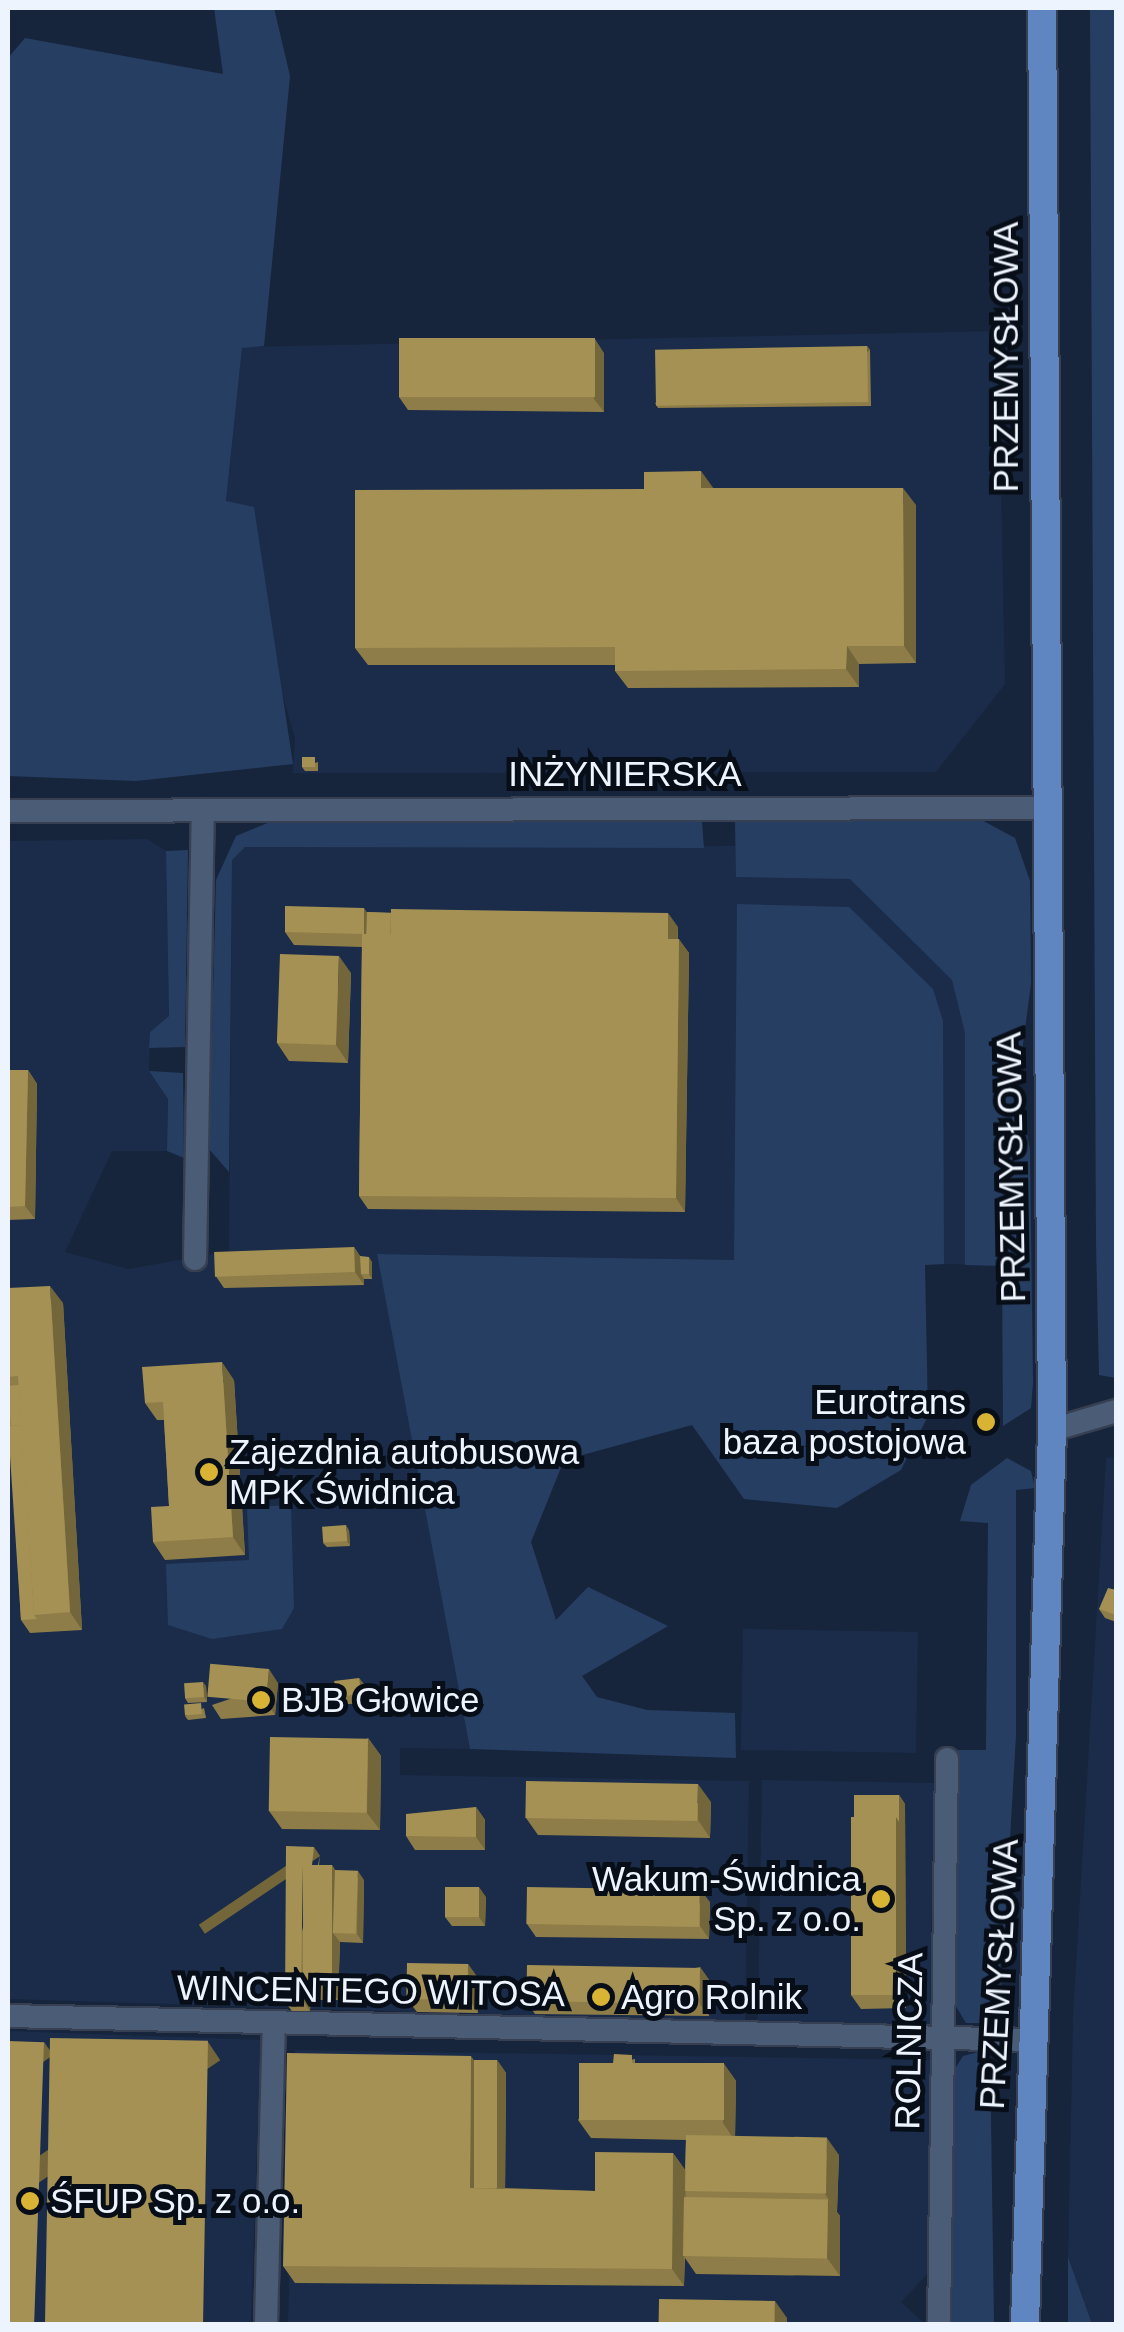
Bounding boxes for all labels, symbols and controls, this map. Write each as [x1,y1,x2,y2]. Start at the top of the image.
street label: PRZEMYSŁOWA [985,222,1027,492]
street label: INŻYNIERSKA [508,753,742,795]
street label: PRZEMYSŁOWA [988,1031,1034,1303]
place label: Eurotrans baza postojowa [723,1381,966,1463]
marker: Eurotrans baza postojowa [975,1411,997,1433]
place label: Zajezdnia autobusowa MPK Świdnica [229,1431,579,1513]
marker: Zajezdnia autobusowa MPK Świdnica [198,1461,220,1483]
place label: BJB Głowice [281,1679,479,1721]
marker: BJB Głowice [250,1689,272,1711]
street label: PRZEMYSŁOWA [971,1838,1027,2110]
place label: Wakum-Świdnica Sp. z o.o. [592,1858,861,1940]
marker: Wakum-Świdnica Sp. z o.o. [870,1888,892,1910]
street label: ROLNICZA [886,1952,932,2130]
street label: WINCENTEGO WITOSA [177,1967,565,2015]
place label: Agro Rolnik [621,1976,802,2018]
marker: Agro Rolnik [590,1986,612,2008]
place label: ŚFUP Sp. z o.o. [50,2180,301,2222]
marker: ŚFUP Sp. z o.o. [19,2190,41,2212]

